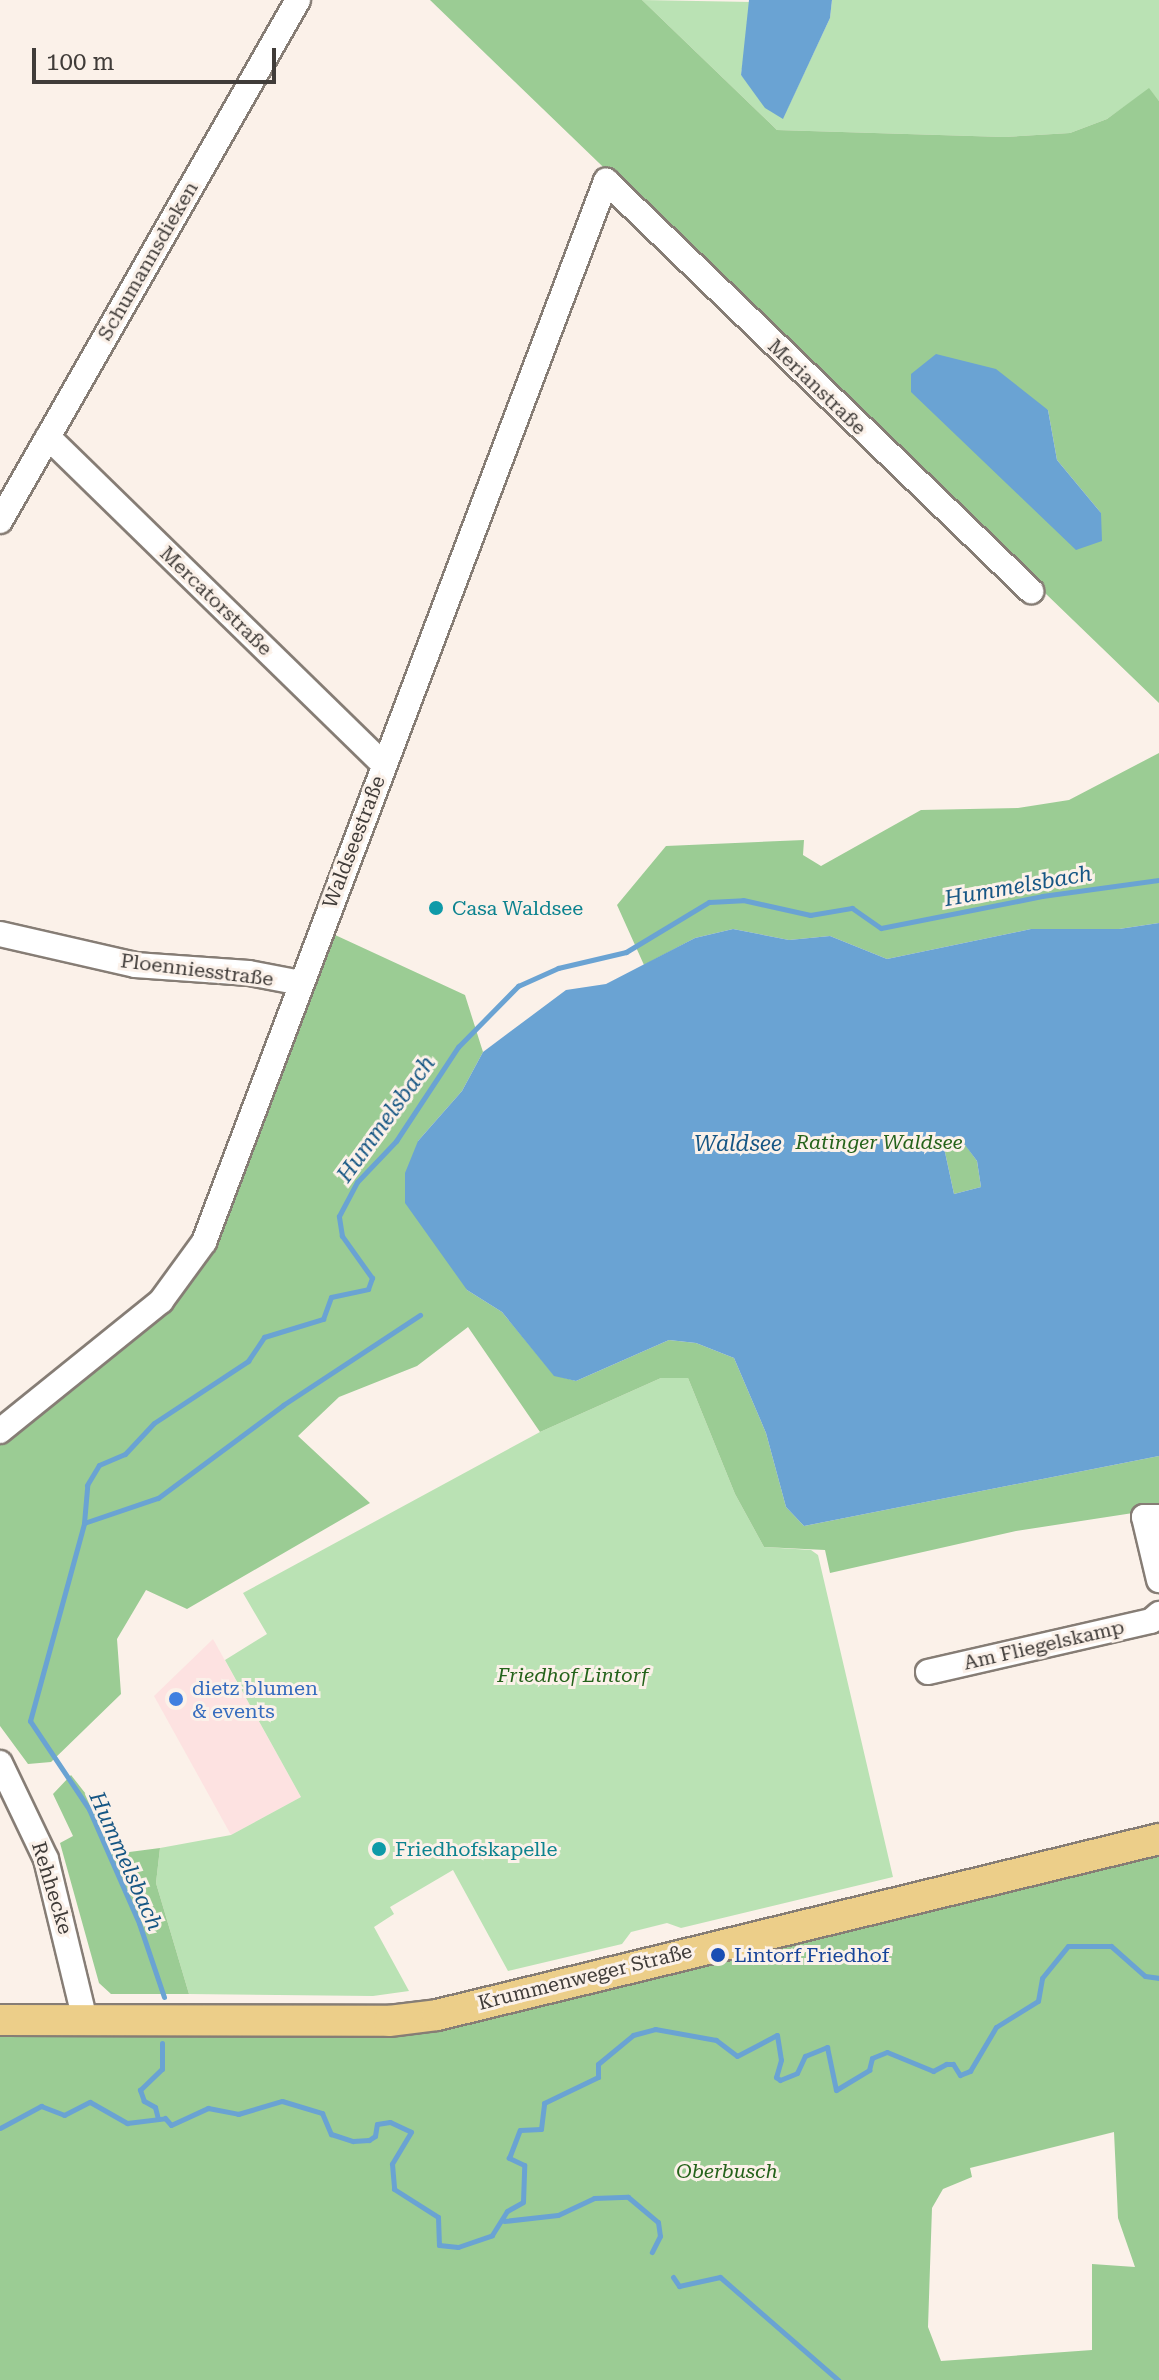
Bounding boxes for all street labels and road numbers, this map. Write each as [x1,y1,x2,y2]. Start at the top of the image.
street label: Schumannsdieken [93,177,203,345]
street label: Merianstraße [763,334,871,440]
street label: Mercatorstraße [155,541,277,661]
street label: Waldseestraße [318,772,390,912]
street label: Ploenniesstraße [119,949,275,991]
street label: Am Fliegelskamp [961,1615,1127,1675]
street label: Rehhecke [27,1839,77,1937]
street label: Krummenweger Straße [476,1939,694,2015]

